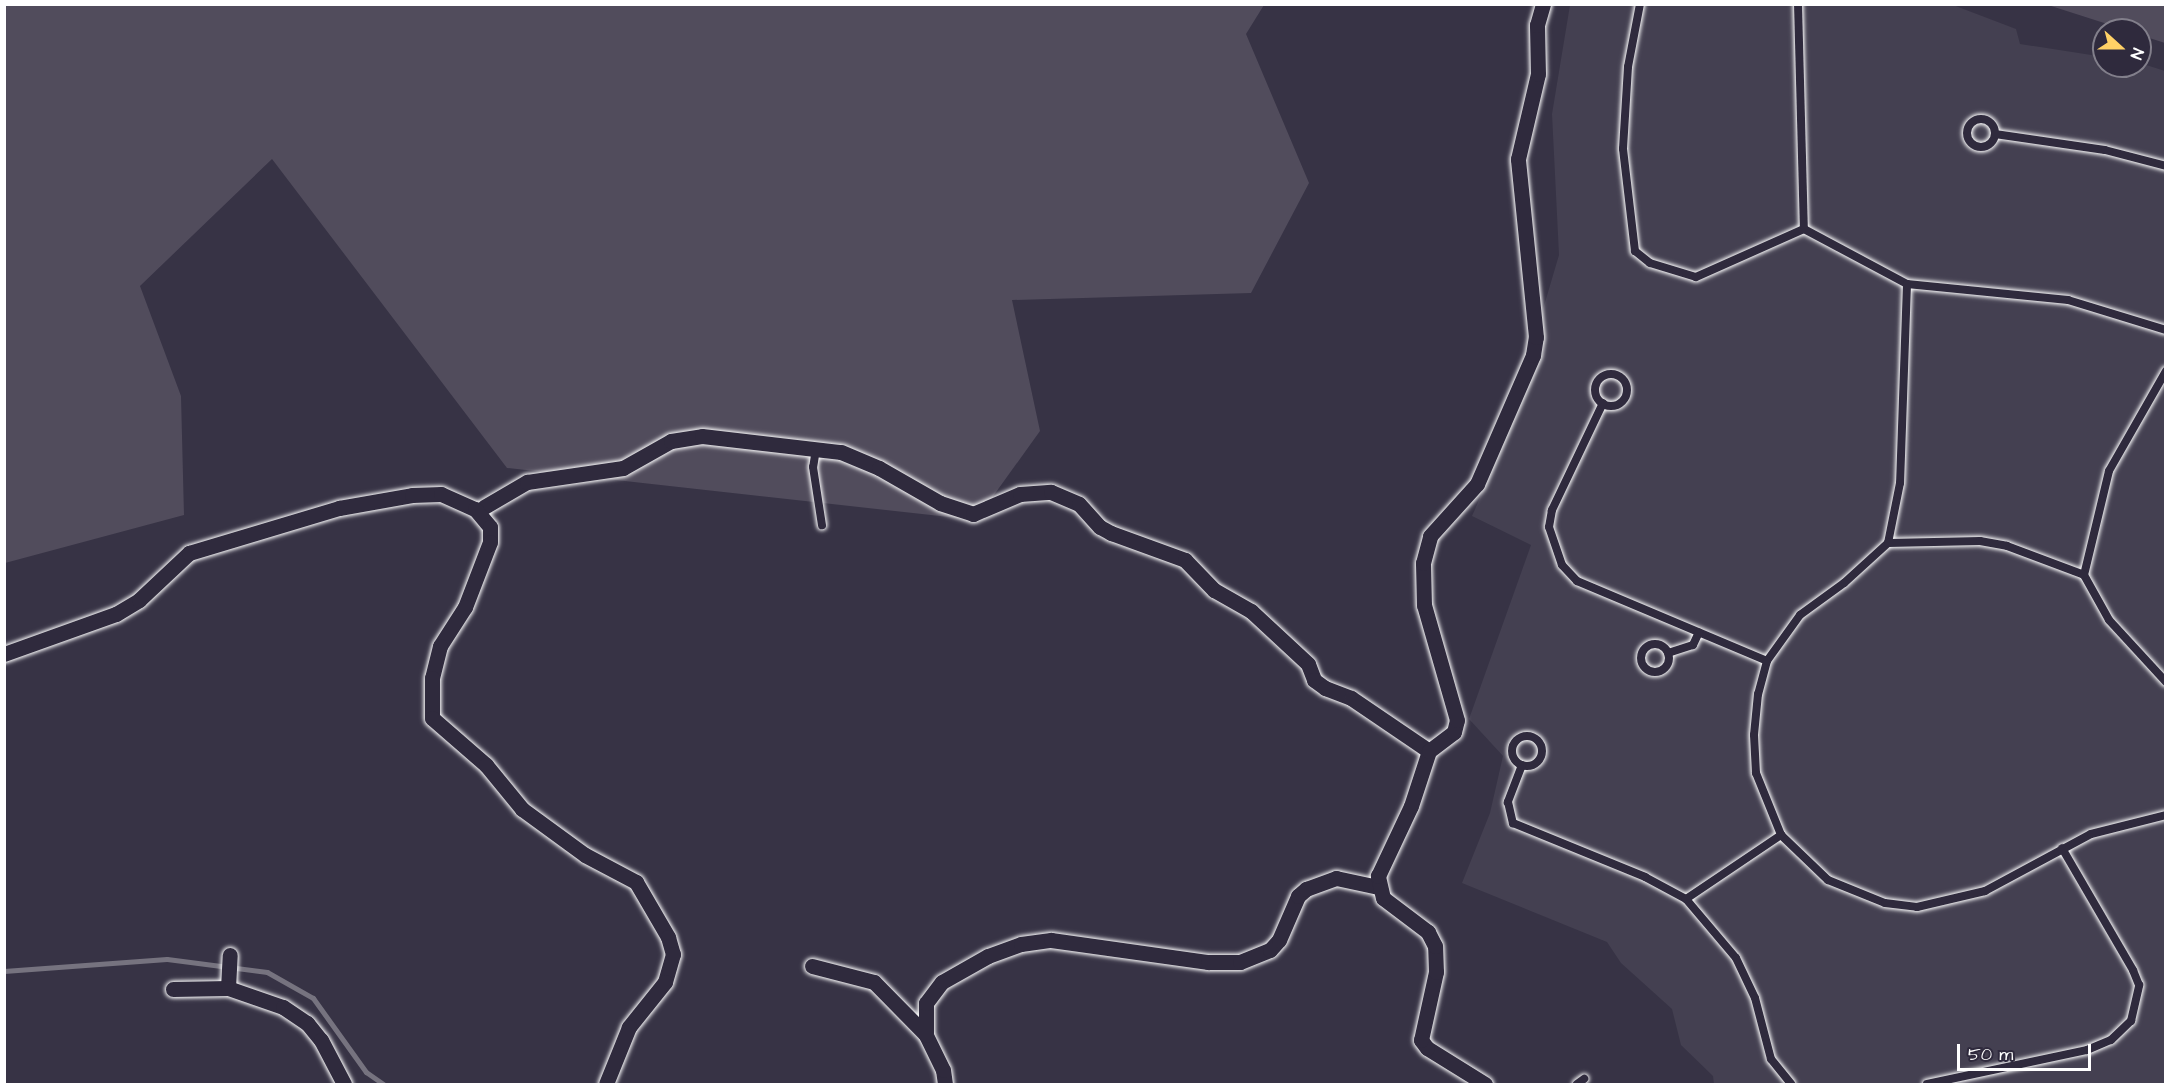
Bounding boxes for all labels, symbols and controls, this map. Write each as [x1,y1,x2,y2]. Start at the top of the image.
north arrow [2092,18,2152,78]
text: N [2125,45,2149,62]
scale bar [1960,1032,2094,1070]
text: 50 m [1968,1042,2013,1067]

